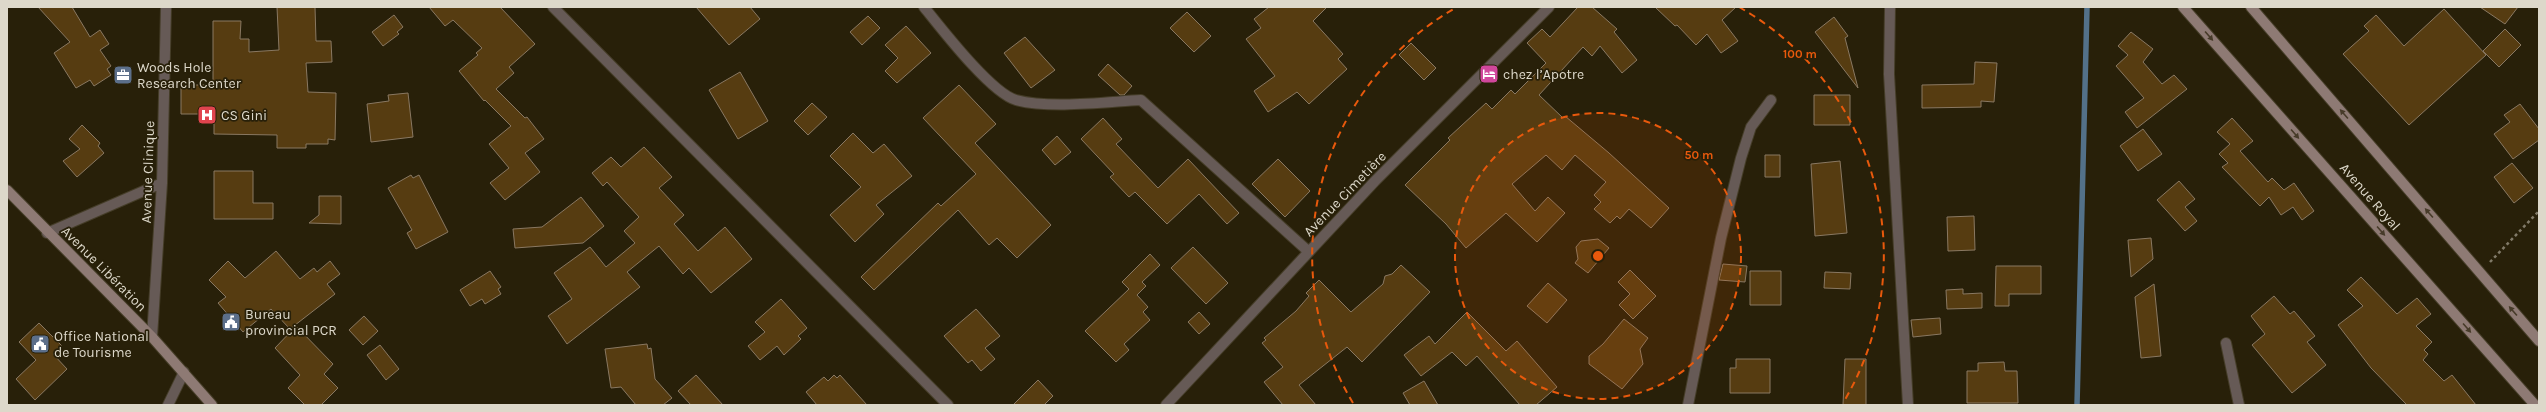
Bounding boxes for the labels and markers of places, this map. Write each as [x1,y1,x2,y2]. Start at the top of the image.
place label: Woods Hole Research Center [137,59,242,92]
hotel icon: chez l’Apotre [1478,63,1500,85]
office icon: Woods Hole Research Center [112,64,134,86]
place label: chez l’Apotre [1503,66,1584,83]
hospital icon: CS Gini [196,104,218,126]
place label: CS Gini [221,107,267,124]
centre of rings [1591,249,1605,263]
place label: Bureau provincial PCR [245,306,337,339]
public building icon: Bureau provincial PCR [220,311,242,333]
place label: Office National de Tourisme [54,328,149,361]
public building icon: Office National de Tourisme [29,333,51,355]

